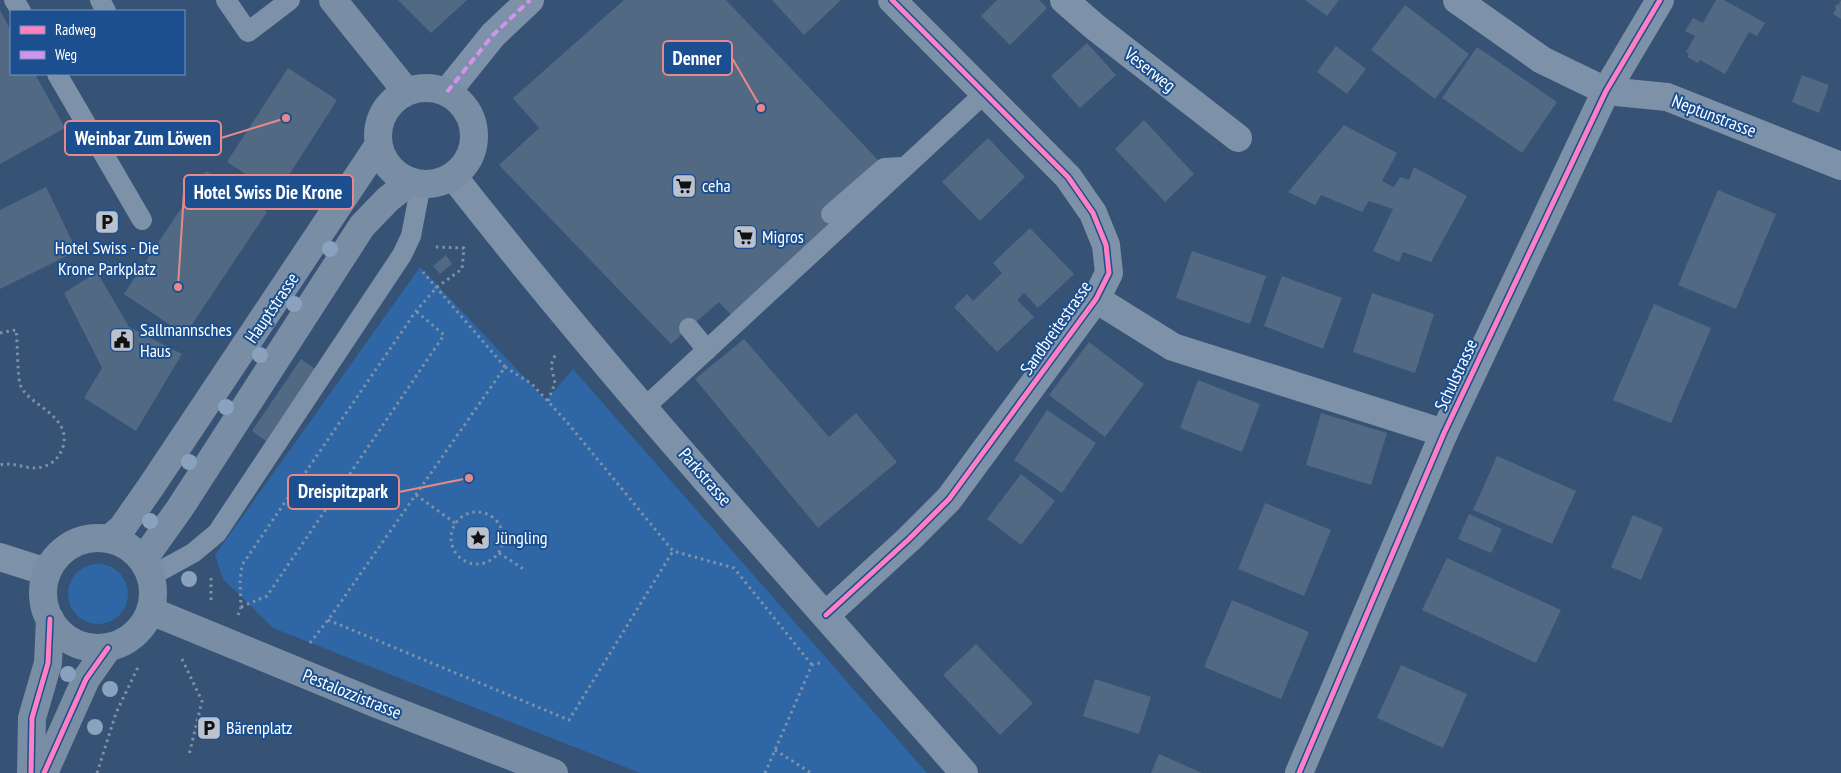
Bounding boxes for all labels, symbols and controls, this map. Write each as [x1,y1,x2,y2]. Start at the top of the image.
legend [10,10,185,75]
text: Radweg [55,20,96,39]
callout: Denner [663,41,732,75]
street label: Veserweg [1119,42,1181,97]
text: Weg [55,45,77,64]
text: Denner [672,46,722,70]
street label: Neptunstrasse [1669,89,1760,142]
callout: Weinbar Zum Löwen [65,121,221,155]
text: Weinbar Zum Löwen [74,126,211,150]
supermarket icon: ceha [671,173,697,199]
place label: ceha [702,174,731,197]
callout: Hotel Swiss Die Krone [184,175,353,209]
text: Hotel Swiss Die Krone [194,180,342,204]
parking icon: Hotel Swiss - Die Krone Parkplatz [94,209,120,235]
supermarket icon: Migros [732,224,758,250]
place label: Migros [762,225,804,248]
place label: Hotel Swiss - Die Krone Parkplatz [55,236,159,280]
street label: Hauptstrasse [240,268,304,347]
street label: Sandbreitestrasse [1015,276,1096,379]
place label: Sallmannsches Haus [140,318,232,362]
public building icon: Sallmannsches Haus [109,327,135,353]
street label: Schulstrasse [1429,335,1482,414]
street label: Parkstrasse [674,443,737,510]
callout: Dreispitzpark [288,475,399,509]
text: Dreispitzpark [298,479,388,503]
place icon: Jüngling [465,525,491,551]
place label: Jüngling [495,526,548,549]
street label: Pestalozzistrasse [299,663,405,724]
parking icon: Bärenplatz [196,715,222,741]
place label: Bärenplatz [226,716,293,739]

